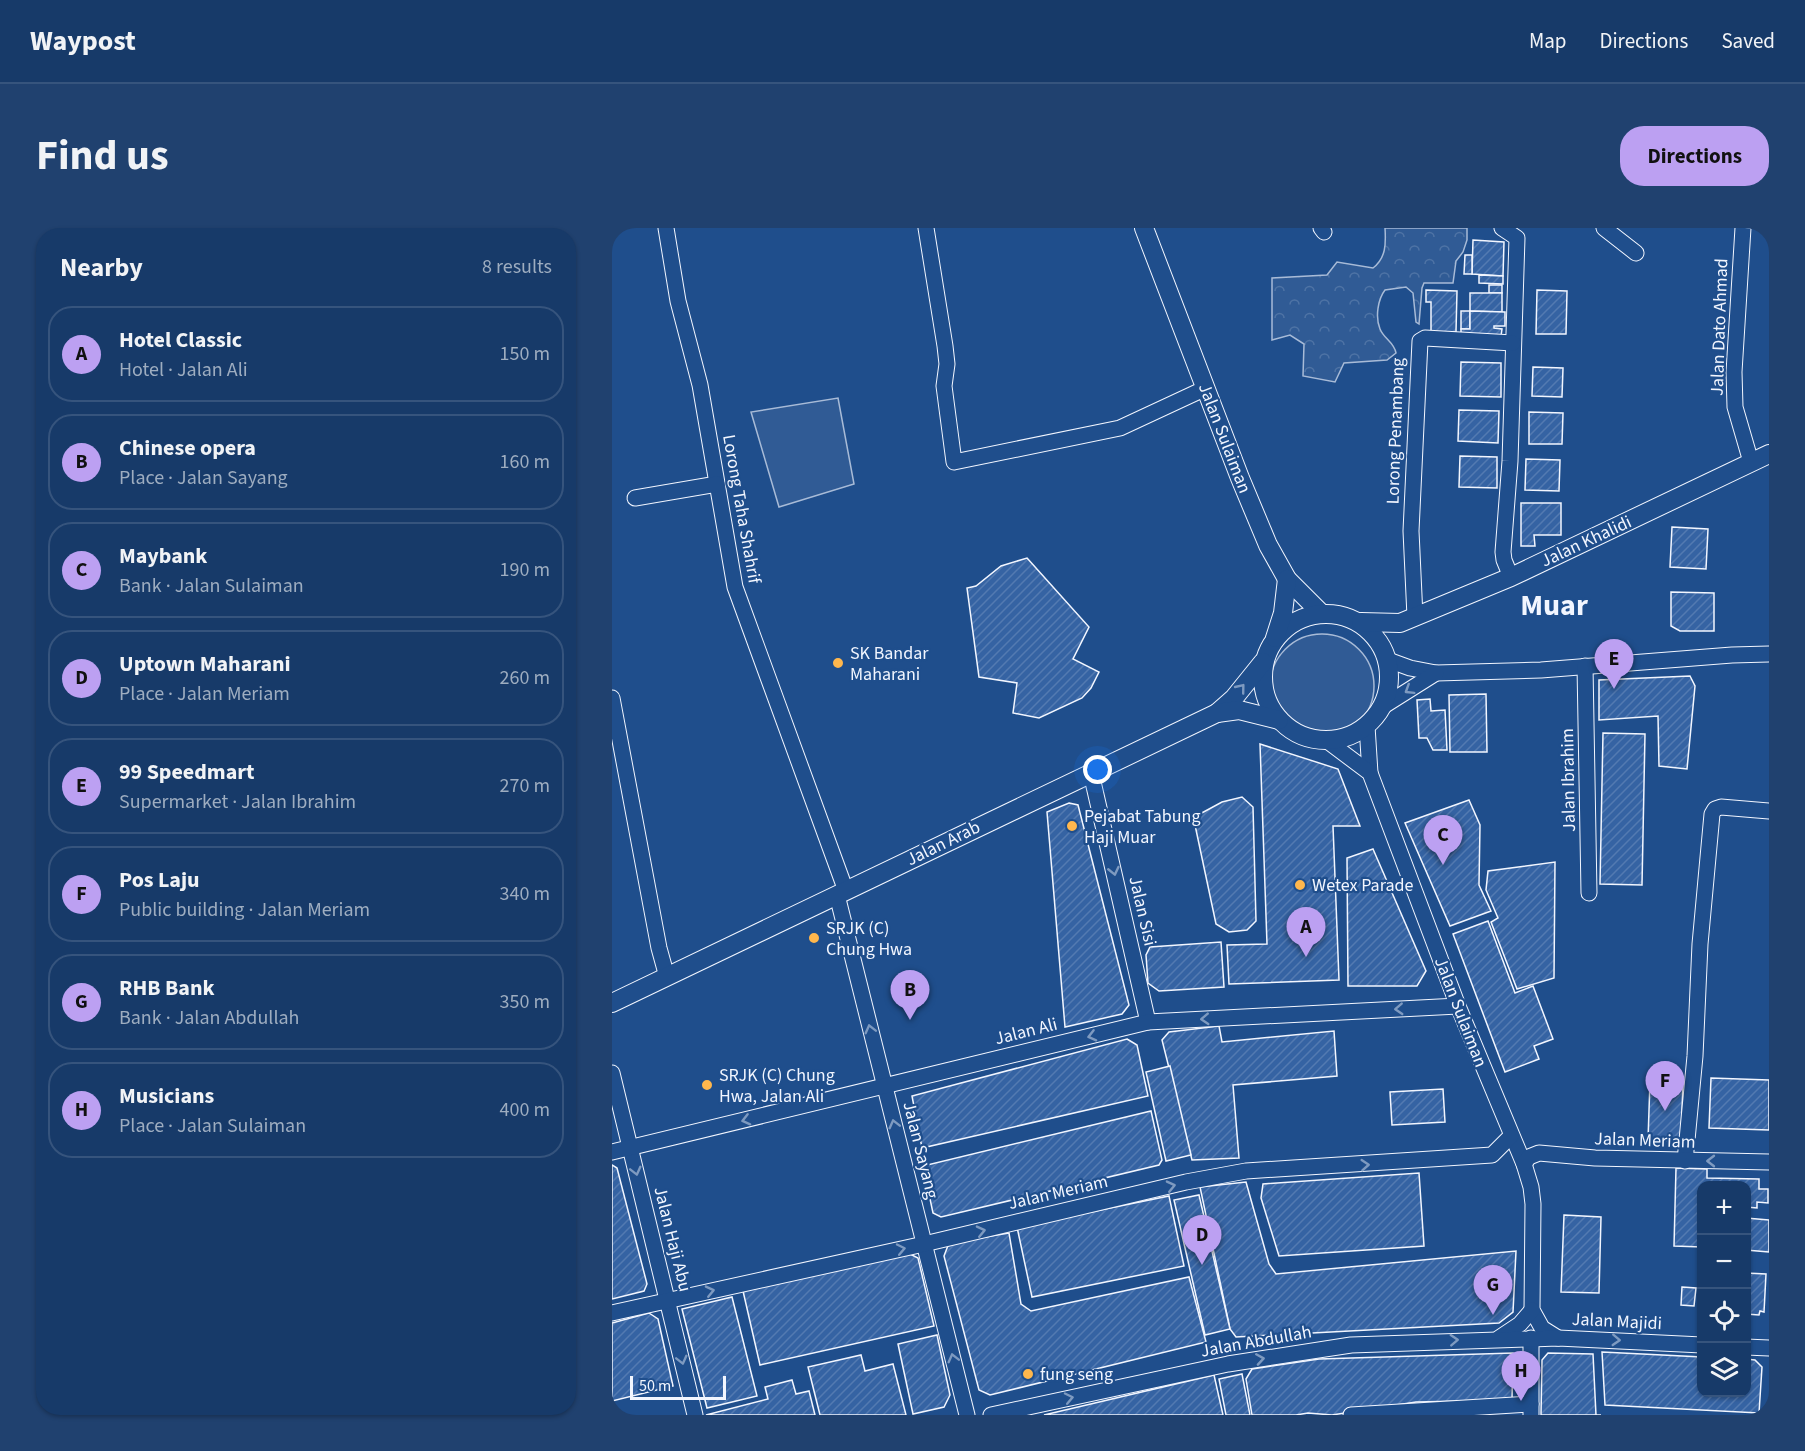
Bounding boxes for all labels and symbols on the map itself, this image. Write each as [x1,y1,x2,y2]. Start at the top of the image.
street label: Jalan Dato Ahmad [1705,258,1734,396]
street label: Lorong Penambang [1380,357,1411,505]
street label: Jalan Sulaiman [1192,379,1257,497]
street label: Lorong Taha Shahrif [716,433,767,586]
street label: Jalan Khalidi [1537,510,1636,573]
district label: Muar [1520,584,1588,627]
pin: E [1594,640,1634,689]
place label: SK Bandar Maharani [850,641,929,687]
marker: SK Bandar Maharani [831,656,845,670]
one-way arrow [1405,683,1415,695]
one-way arrow [1234,684,1245,695]
street label: Jalan Ibrahim [1555,728,1582,832]
your location [1083,755,1112,784]
place label: Pejabat Tabung Haji Muar [1084,804,1201,850]
street label: Jalan Arab [902,815,984,872]
pin: C [1424,816,1462,865]
marker: Pejabat Tabung Haji Muar [1065,819,1079,833]
one-way arrow [1106,866,1119,876]
place label: Wetex Parade [1312,873,1414,898]
street label: Jalan Sisi [1122,874,1163,948]
marker: Wetex Parade [1293,878,1307,892]
pin: A [1286,908,1326,957]
place label: SRJK (C) Chung Hwa [826,916,912,962]
marker: SRJK (C) Chung Hwa [807,931,821,945]
street label: Jalan Sulaiman [1428,953,1493,1071]
pin: B [890,970,930,1020]
one-way arrow [1395,1003,1404,1016]
street label: Jalan Ali [992,1012,1060,1051]
one-way arrow [1200,1012,1209,1025]
one-way arrow [865,1024,878,1034]
one-way arrow [1087,1028,1097,1041]
pin: F [1646,1062,1684,1111]
place label: SRJK (C) Chung Hwa, Jalan Ali [719,1063,835,1109]
marker: SRJK (C) Chung Hwa, Jalan Ali [700,1078,714,1092]
street label: Jalan Sayang [896,1099,945,1201]
one-way arrow [741,1112,751,1125]
one-way arrow [889,1119,902,1129]
street label: Jalan Meriam [1594,1126,1696,1155]
one-way arrow [1706,1155,1715,1167]
one-way arrow [1360,1158,1369,1171]
one-way arrow [628,1165,641,1175]
street label: Jalan Meriam [1006,1169,1110,1216]
one-way arrow [1166,1180,1176,1193]
street label: Jalan Haji Abu [647,1184,698,1294]
pin: D [1182,1216,1222,1265]
one-way arrow [976,1225,986,1238]
one-way arrow [895,1243,905,1256]
pin: G [1474,1266,1512,1315]
one-way arrow [705,1285,715,1298]
street label: Jalan Majidi [1571,1307,1663,1336]
street label: Jalan Abdullah [1199,1319,1314,1364]
one-way arrow [1611,1333,1621,1346]
one-way arrow [1449,1334,1458,1347]
pin: H [1502,1352,1540,1401]
one-way arrow [948,1353,961,1363]
one-way arrow [1255,1353,1265,1365]
one-way arrow [674,1355,687,1365]
place label: fung seng [1040,1362,1113,1387]
marker: fung seng [1021,1367,1035,1381]
scale bar [630,1373,726,1400]
one-way arrow [1064,1392,1074,1405]

